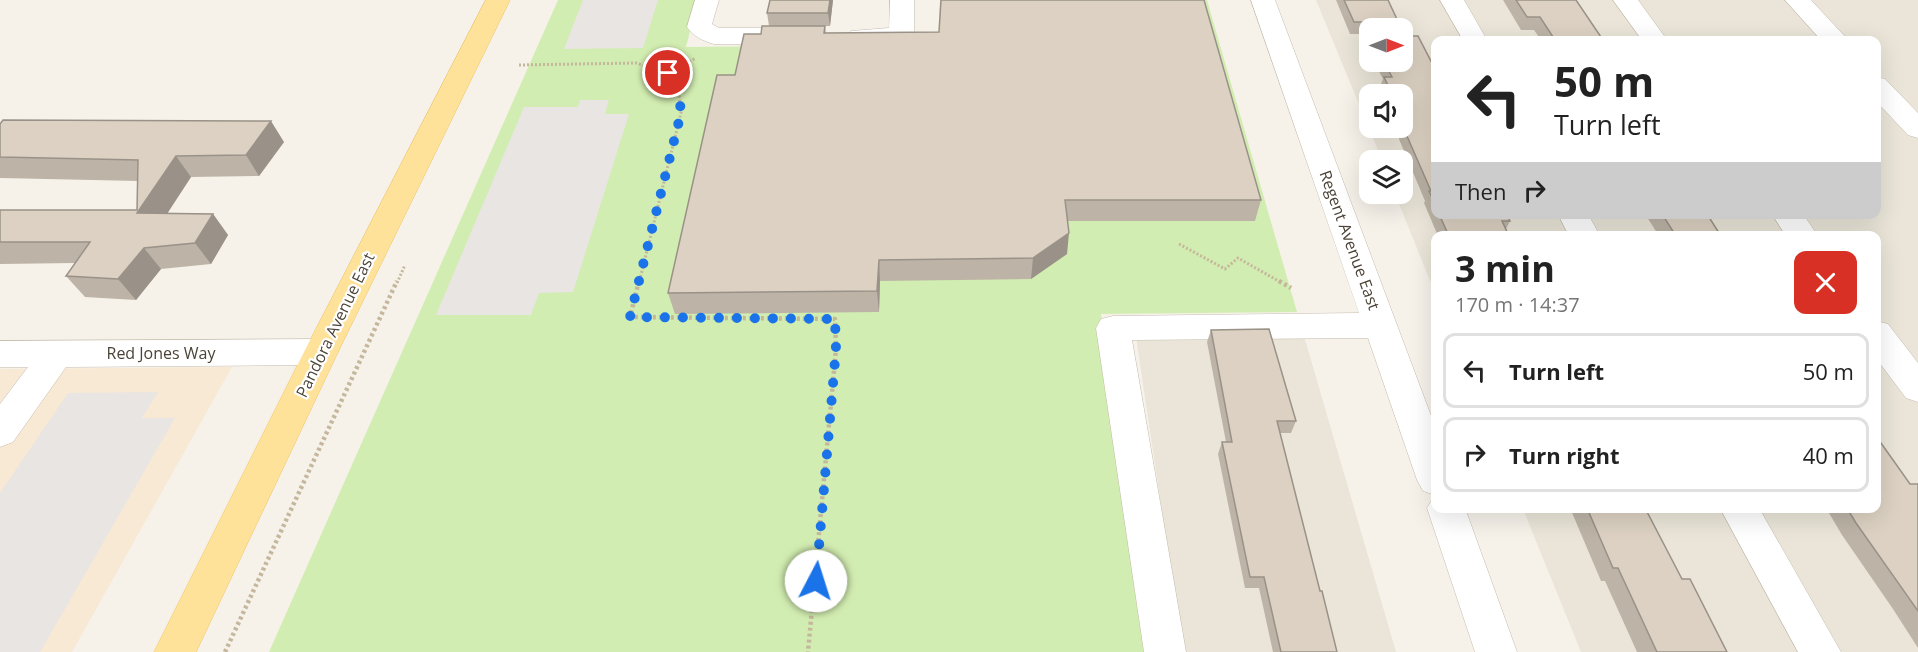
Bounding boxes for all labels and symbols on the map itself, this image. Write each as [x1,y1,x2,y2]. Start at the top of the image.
north arrow [1359,18,1413,72]
pin [642,47,693,98]
street label: Regent Avenue East [1314,167,1386,313]
street label: Pandora Avenue East [290,249,380,401]
street label: Red Jones Way [107,342,216,364]
position arrow [784,549,848,613]

